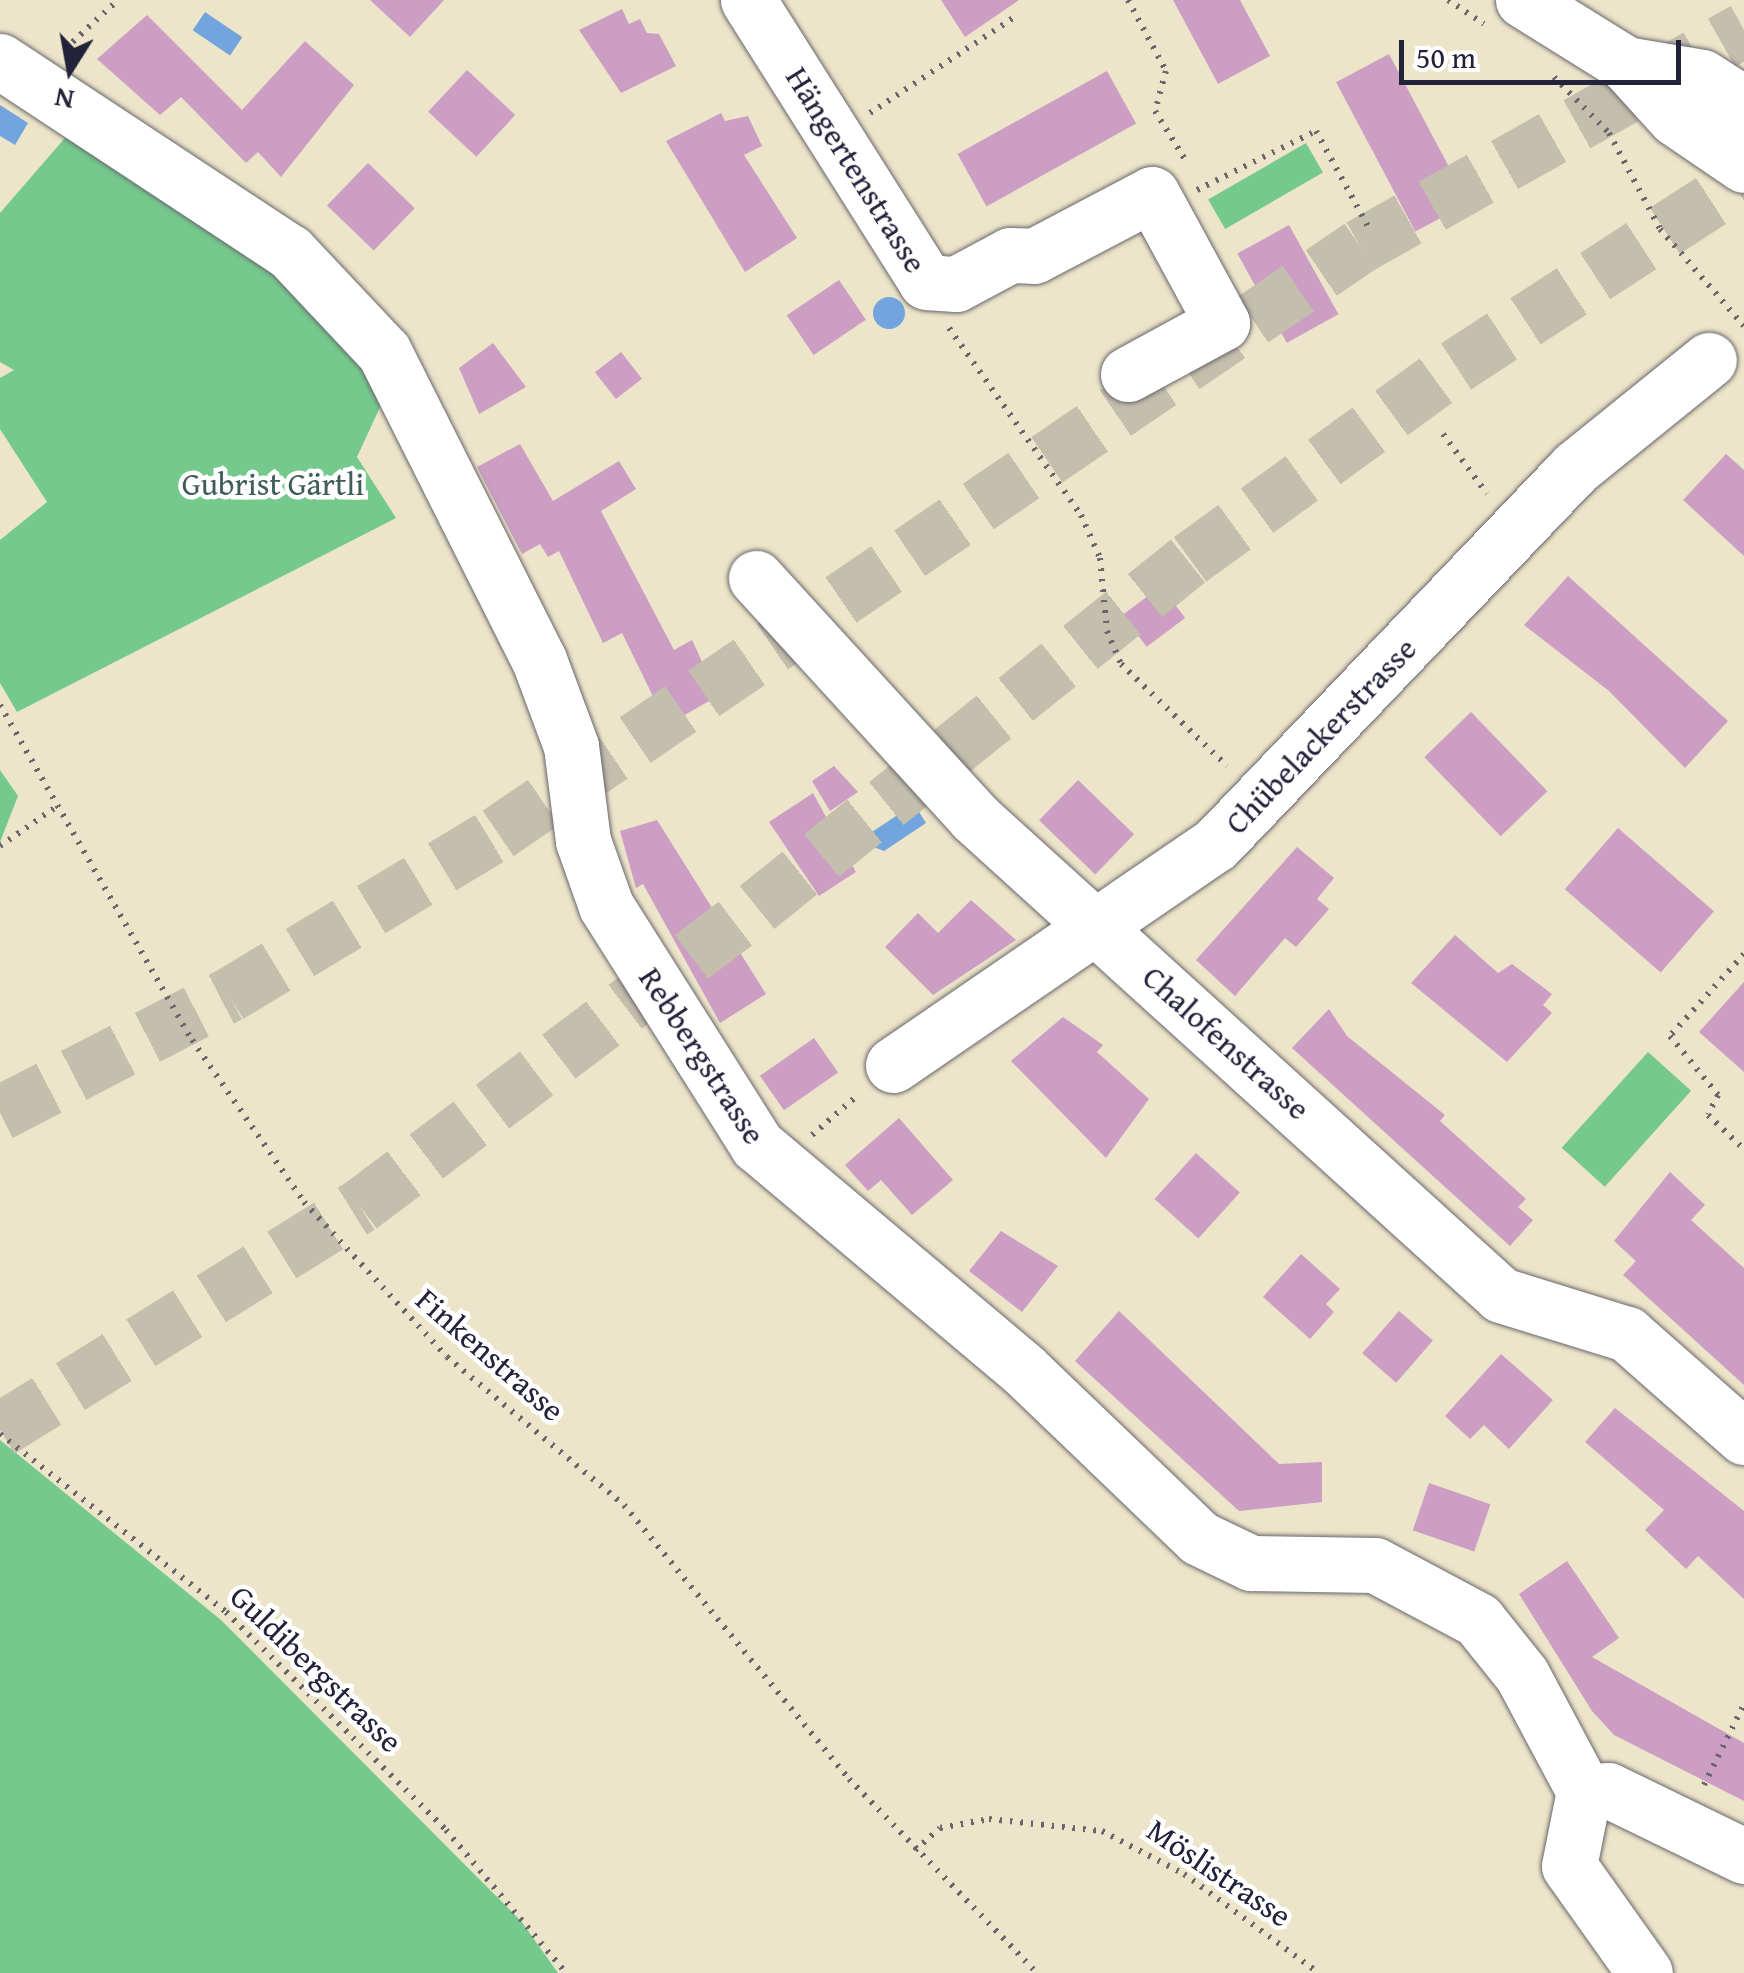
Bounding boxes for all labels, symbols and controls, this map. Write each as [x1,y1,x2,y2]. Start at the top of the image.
north arrow [20,20,120,120]
scale bar [1404,20,1686,82]
text: 50 m [1416,35,1476,79]
street label: Hängertenstrasse [777,60,935,280]
text: N [51,78,77,122]
park label: Gubrist Gärtli [182,465,364,503]
street label: Chübelackerstrasse [1217,630,1425,842]
street label: Chalofenstrasse [1135,958,1317,1128]
street label: Rebbergstrasse [631,960,773,1152]
street label: Finkenstrasse [408,1280,572,1430]
street label: Guldibergstrasse [222,1577,410,1761]
street label: Möslistrasse [1140,1811,1298,1935]

